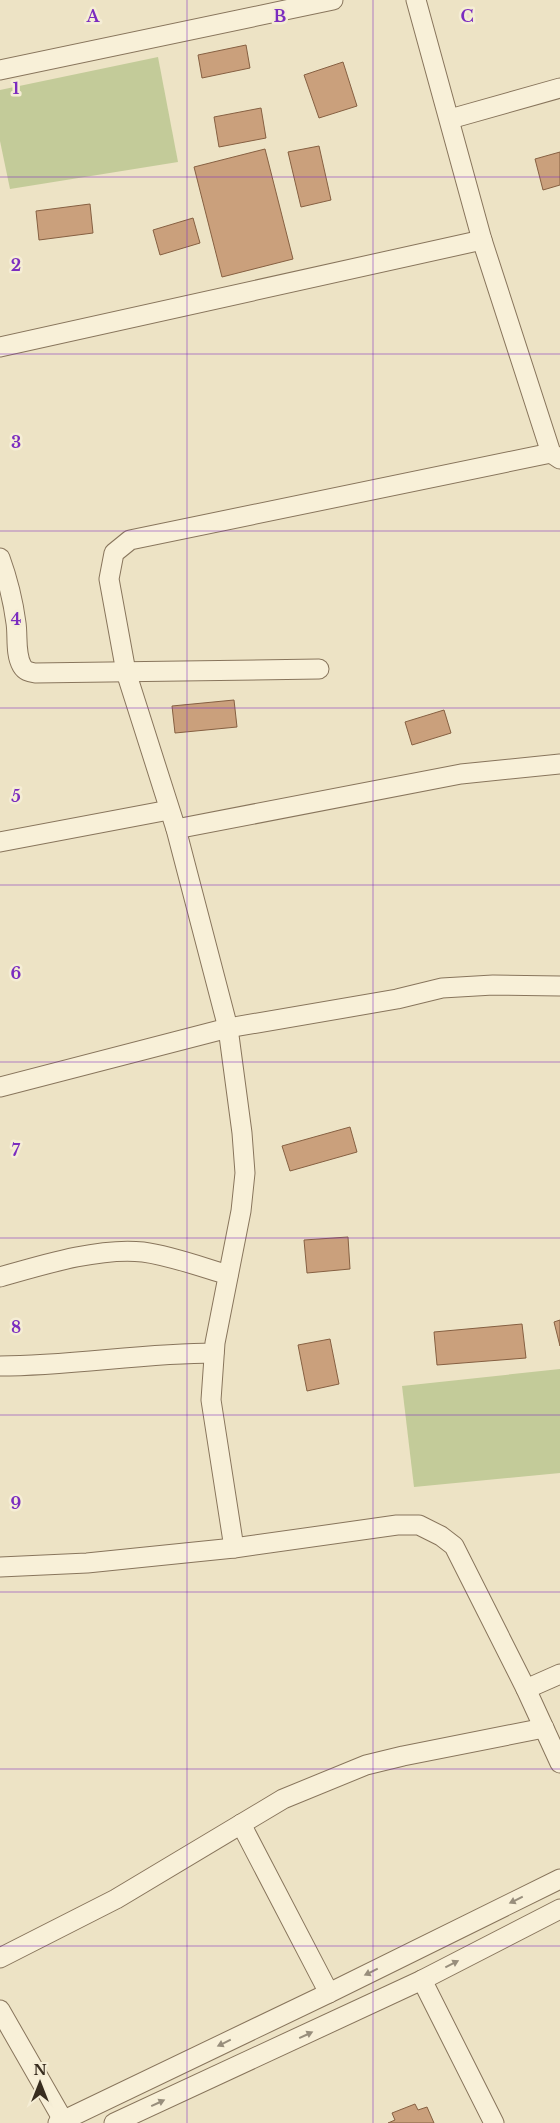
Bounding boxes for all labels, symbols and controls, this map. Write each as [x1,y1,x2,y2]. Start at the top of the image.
text: A [86,6,101,26]
text: B [274,6,287,26]
text: C [460,6,474,26]
text: 1 [13,78,20,98]
text: 2 [11,255,21,275]
text: 3 [11,432,21,452]
text: 4 [11,609,21,629]
text: 5 [11,786,21,806]
text: 6 [11,963,22,983]
text: 7 [12,1140,21,1160]
text: 8 [11,1317,21,1337]
text: 9 [11,1493,22,1513]
one-way arrow [509,1896,523,1904]
one-way arrow [445,1960,459,1968]
one-way arrow [364,1969,378,1977]
one-way arrow [299,2030,313,2038]
one-way arrow [217,2039,231,2047]
north arrow [15,2058,65,2108]
text: N [33,2061,47,2079]
one-way arrow [151,2098,165,2106]

